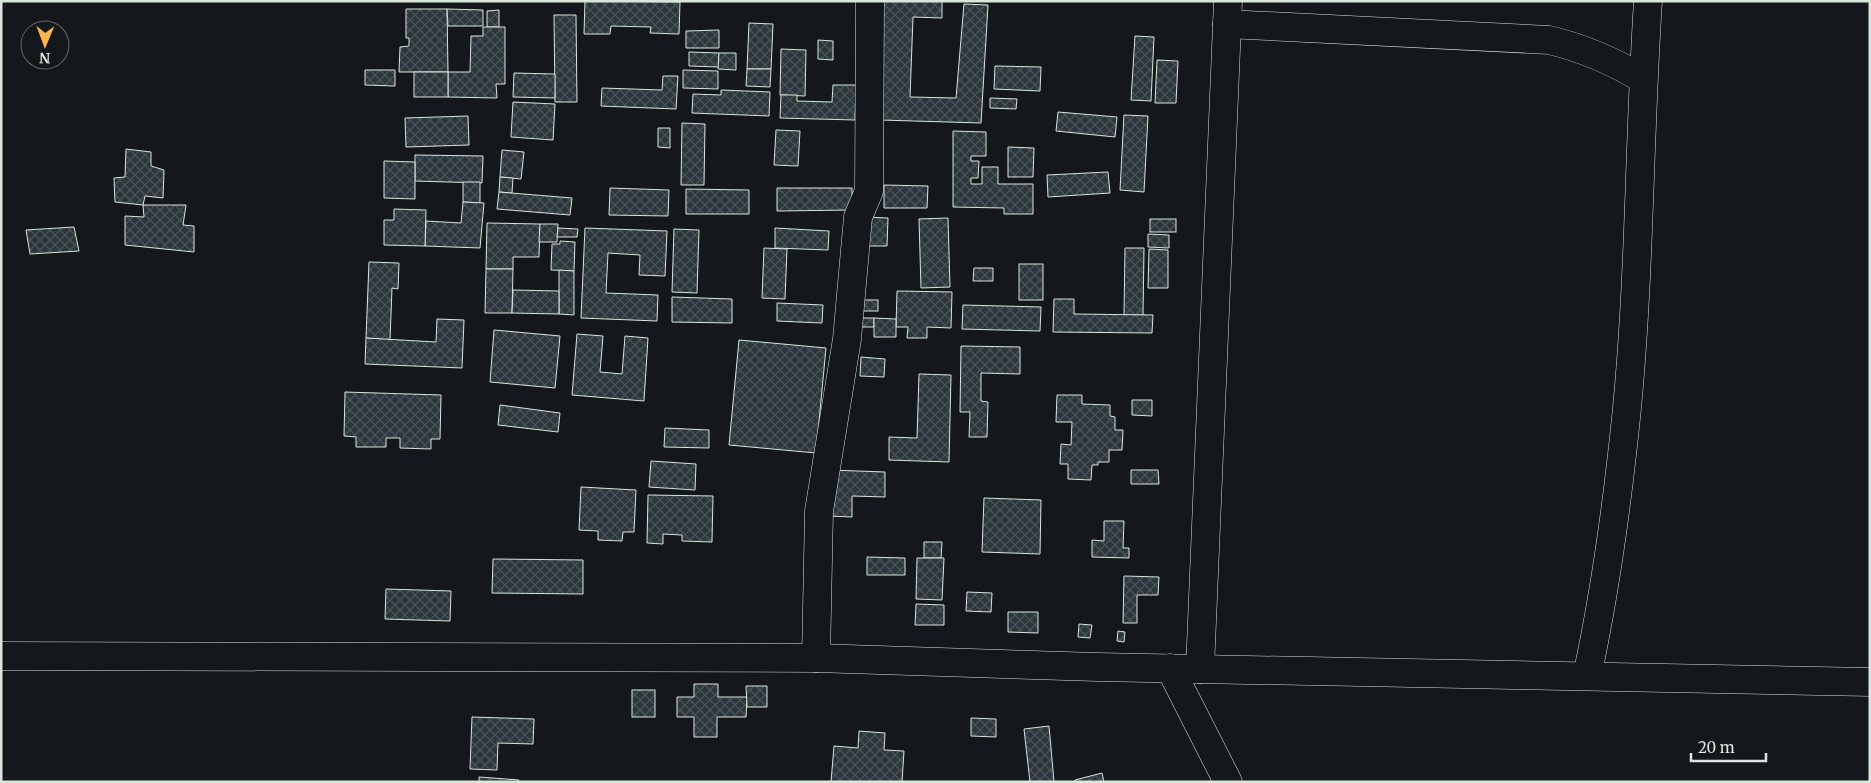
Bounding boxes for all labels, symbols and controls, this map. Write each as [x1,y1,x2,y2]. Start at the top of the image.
north arrow [20,20,70,70]
text: N [39,49,50,67]
scale bar [1691,730,1766,762]
text: 20 m [1698,738,1735,757]

